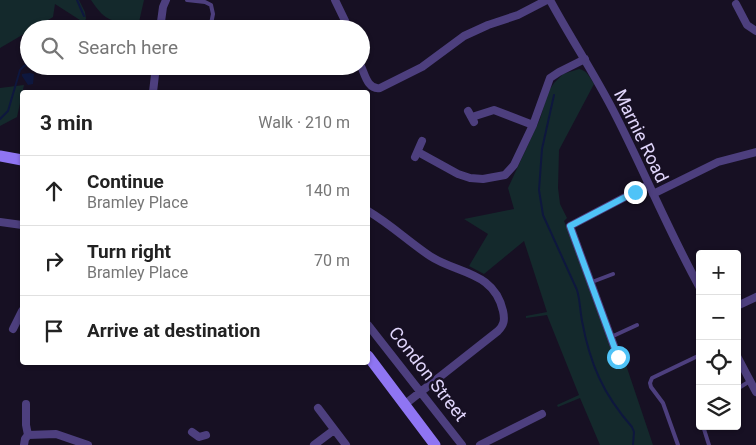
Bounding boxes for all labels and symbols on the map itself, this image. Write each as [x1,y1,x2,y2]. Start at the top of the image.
street label: Marnie Road [610,86,673,186]
route end [624,181,647,204]
street label: Condon Street [385,322,472,425]
route start [607,346,630,369]

